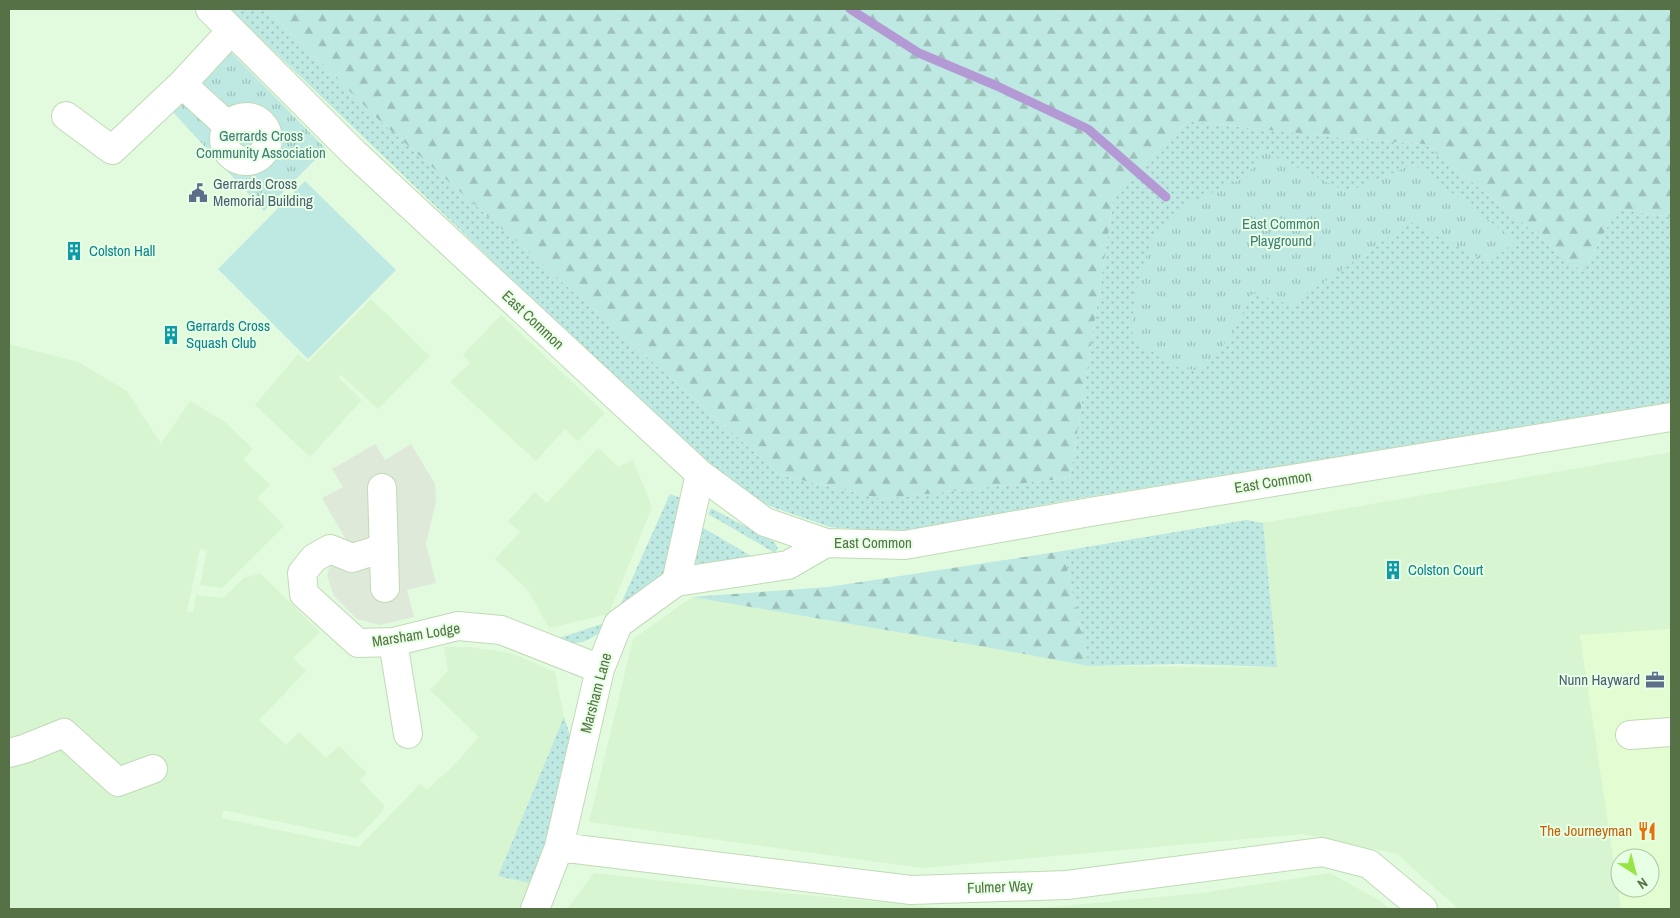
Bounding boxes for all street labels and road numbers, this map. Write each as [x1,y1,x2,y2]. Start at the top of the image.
street label: East Common [498,285,569,354]
street label: East Common [1233,465,1313,498]
street label: East Common [834,532,912,553]
street label: Marsham Lodge [370,617,462,652]
street label: Marsham Lane [575,650,616,735]
street label: Fulmer Way [967,875,1034,898]

